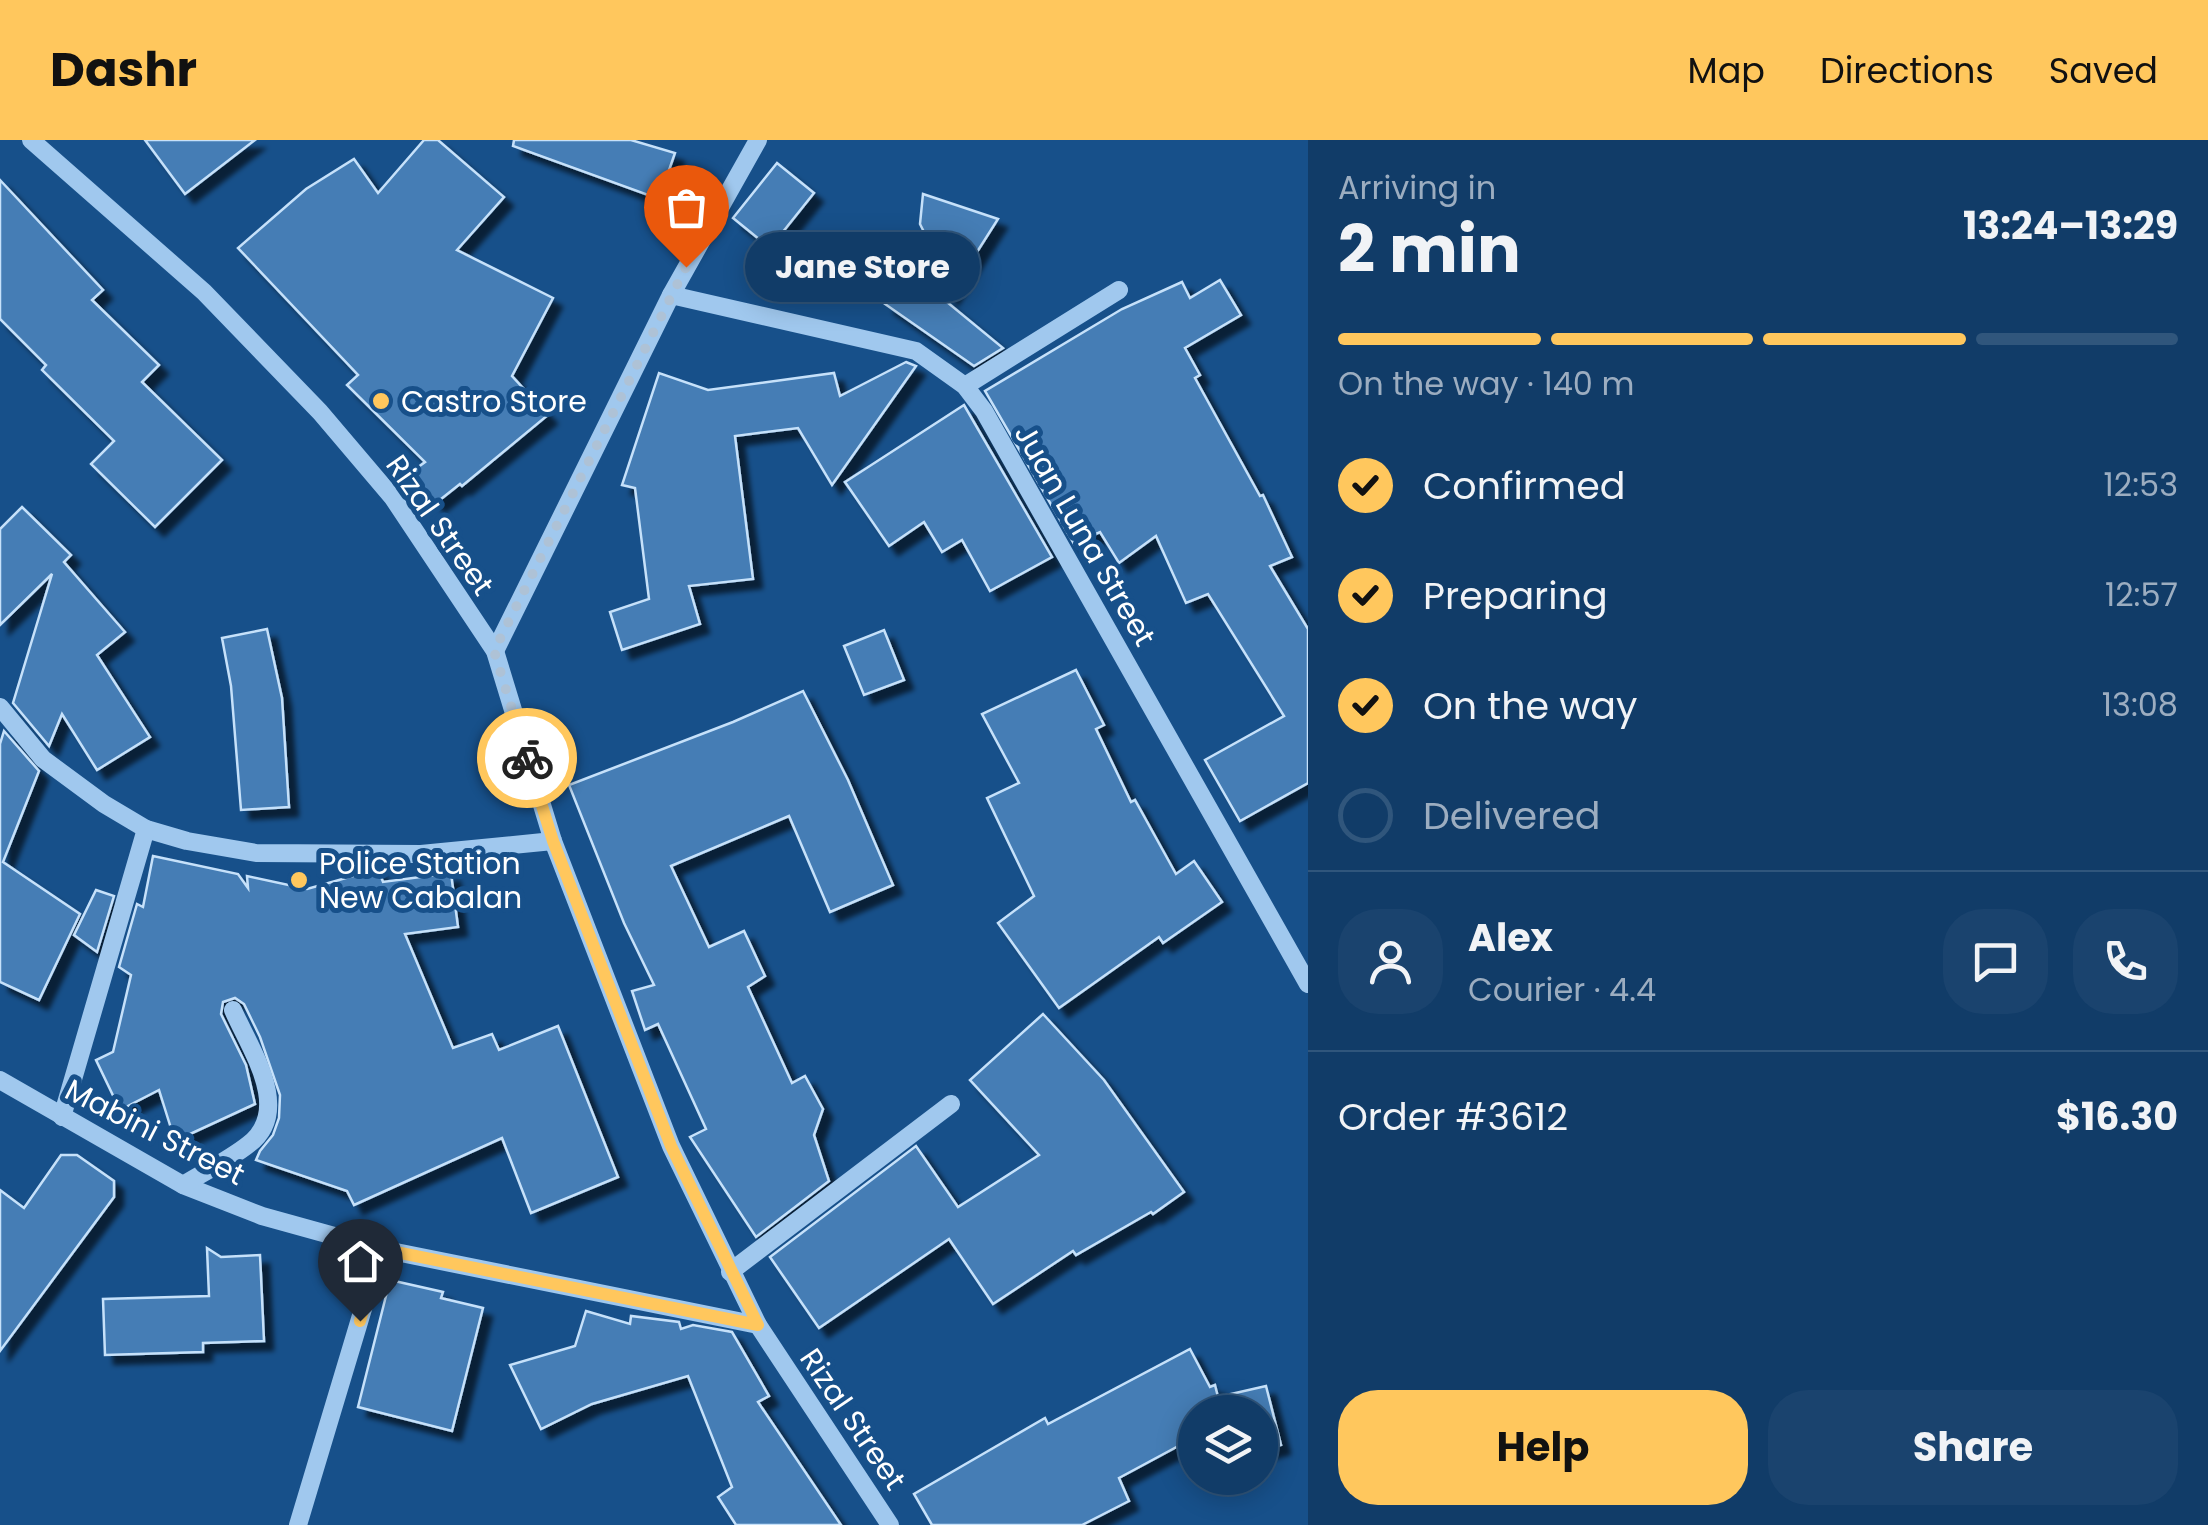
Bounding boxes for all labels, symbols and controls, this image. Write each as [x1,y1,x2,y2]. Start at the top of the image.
text: Dashr [50,36,197,103]
text: Map [1688,46,1765,95]
text: Directions [1820,46,1994,95]
text: Saved [2049,46,2158,95]
pin [644,165,729,268]
text: Arriving in [1338,165,1496,210]
icon: bag [659,180,714,235]
text: 13:24–13:29 [1963,199,2178,252]
text: 2 min [1338,204,1521,295]
callout: Jane Store [746,232,981,302]
text: Jane Store [775,244,950,289]
text: On the way · 140 m [1338,361,1634,406]
place label: Castro Store [401,380,587,423]
marker: Castro Store [370,390,392,412]
street label: Juan Luna Street [1004,416,1166,654]
street label: Rizal Street [376,446,504,604]
icon: check [1338,458,1393,513]
text: Confirmed [1423,459,1625,512]
text: 12:53 [2104,462,2178,507]
icon: check [1338,568,1393,623]
text: Preparing [1423,569,1608,622]
text: 12:57 [2105,572,2178,617]
icon: check [1338,678,1393,733]
text: On the way [1423,679,1637,732]
text: 13:08 [2102,682,2178,727]
courier [477,708,577,808]
icon: bike [500,731,555,786]
text: Delivered [1423,789,1600,842]
place label: Police Station New Cabalan [319,842,522,919]
marker: Police Station New Cabalan [288,869,310,891]
button: person [1338,909,1443,1014]
button: chat [1943,909,2048,1014]
button: phone [2073,909,2178,1014]
text: Alex [1468,911,1553,964]
text: Courier · 4.4 [1468,967,1656,1012]
street label: Mabini Street [58,1068,252,1196]
text: Order #3612 [1338,1090,1568,1143]
text: $16.30 [2056,1090,2178,1143]
pin [318,1219,403,1322]
icon: home [333,1234,388,1289]
street label: Rizal Street [790,1340,916,1498]
button: Help [1338,1390,1748,1505]
button: Share [1768,1390,2178,1505]
map controls [1178,1395,1278,1495]
button: layers [1178,1395,1278,1495]

